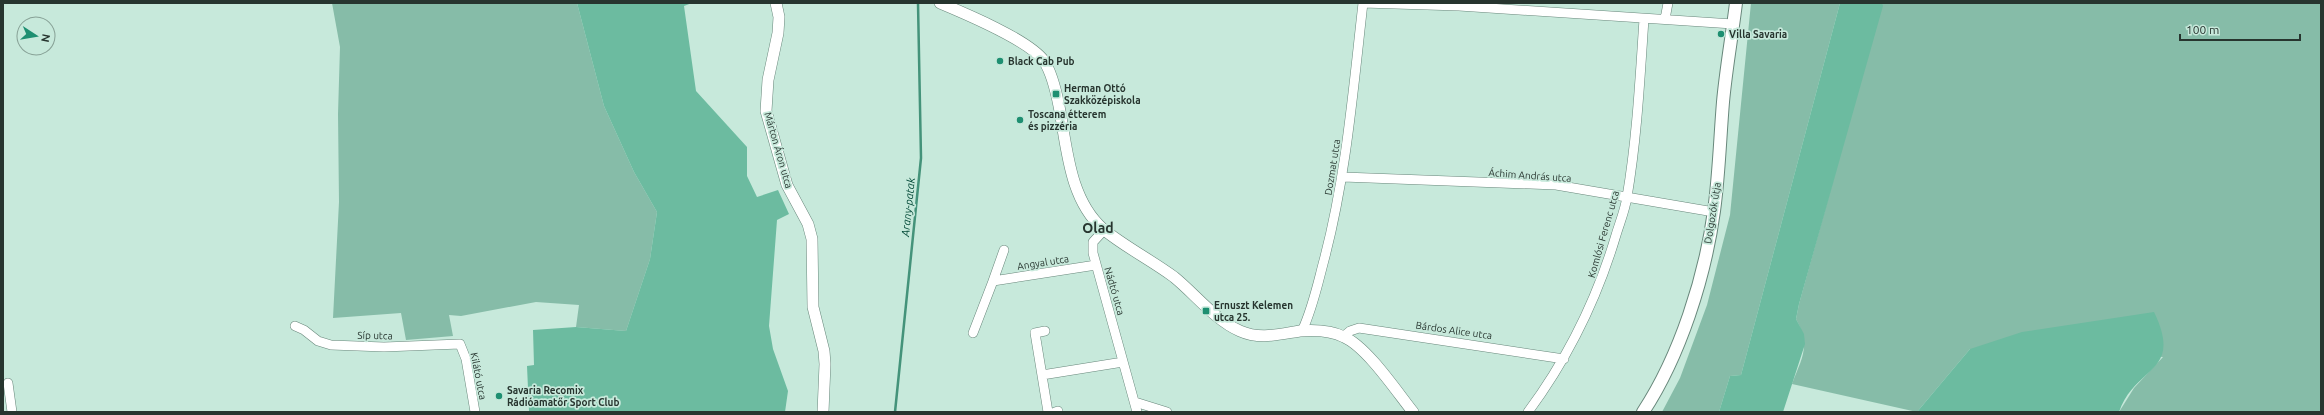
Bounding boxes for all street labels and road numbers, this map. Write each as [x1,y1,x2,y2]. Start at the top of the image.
street label: Márton Áron utca [762,110,796,190]
street label: Dozmat utca [1323,138,1342,196]
street label: Áchim András utca [1488,166,1572,184]
street label: Dolgozók útja [1702,182,1723,245]
street label: Komlósi Ferenc utca [1586,189,1621,279]
street label: Angyal utca [1016,253,1070,272]
street label: Nádtó utca [1102,266,1127,316]
street label: Bárdos Alice utca [1415,320,1493,341]
street label: Síp utca [357,330,393,341]
street label: Kilátó utca [469,352,488,401]

